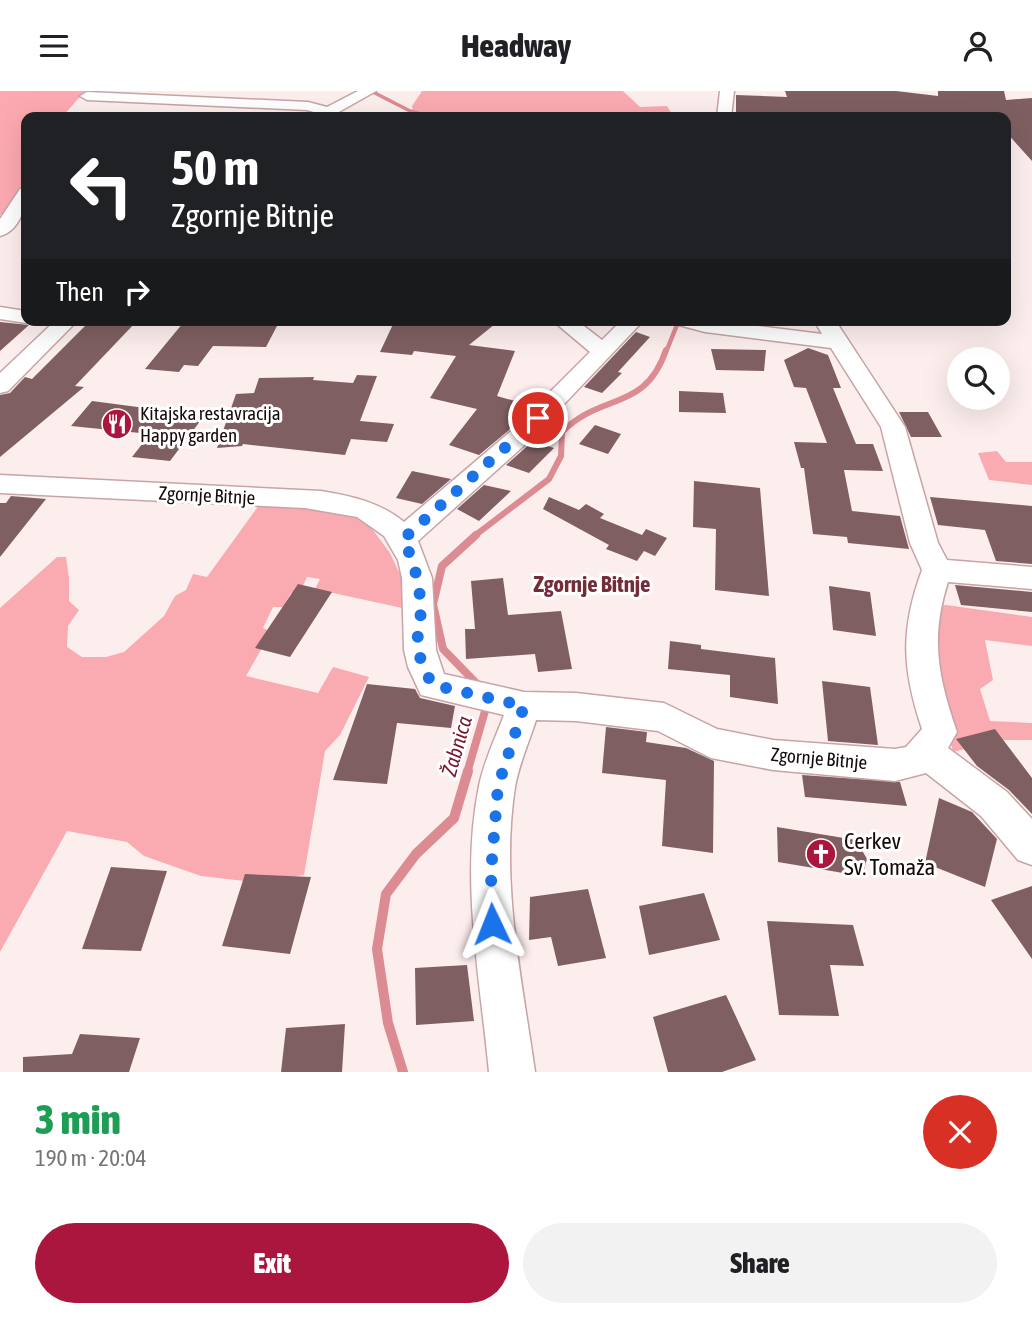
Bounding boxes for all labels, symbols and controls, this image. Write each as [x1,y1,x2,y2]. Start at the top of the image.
icon: menu [35,27,73,65]
text: Headway [461,27,571,64]
icon: person [959,27,997,65]
text: 50 m [171,139,259,195]
icon: left [56,140,147,231]
text: Zgornje Bitnje [171,197,334,234]
icon: right [118,273,156,311]
text: Then [56,277,104,307]
map controls [947,347,1010,410]
button: search [947,347,1010,410]
pin [508,388,568,448]
icon: arrive [519,399,557,437]
place label: Kitajska restavracija Happy garden [140,402,281,446]
restaurant icon: Kitajska restavracija Happy garden [100,407,134,441]
street label: Zgornje Bitnje [158,481,256,509]
district label: Zgornje Bitnje [533,571,651,597]
water label: Žabnica [436,713,476,779]
street label: Zgornje Bitnje [770,743,868,773]
place label: Cerkev Sv. Tomaža [844,828,935,880]
church icon: Cerkev Sv. Tomaža [804,837,838,871]
position arrow [455,887,529,961]
text: 3 min [35,1095,121,1143]
button: close [923,1095,997,1169]
text: 190 m · 20:04 [35,1145,147,1171]
button: Exit [35,1223,509,1303]
button: Share [523,1223,997,1303]

